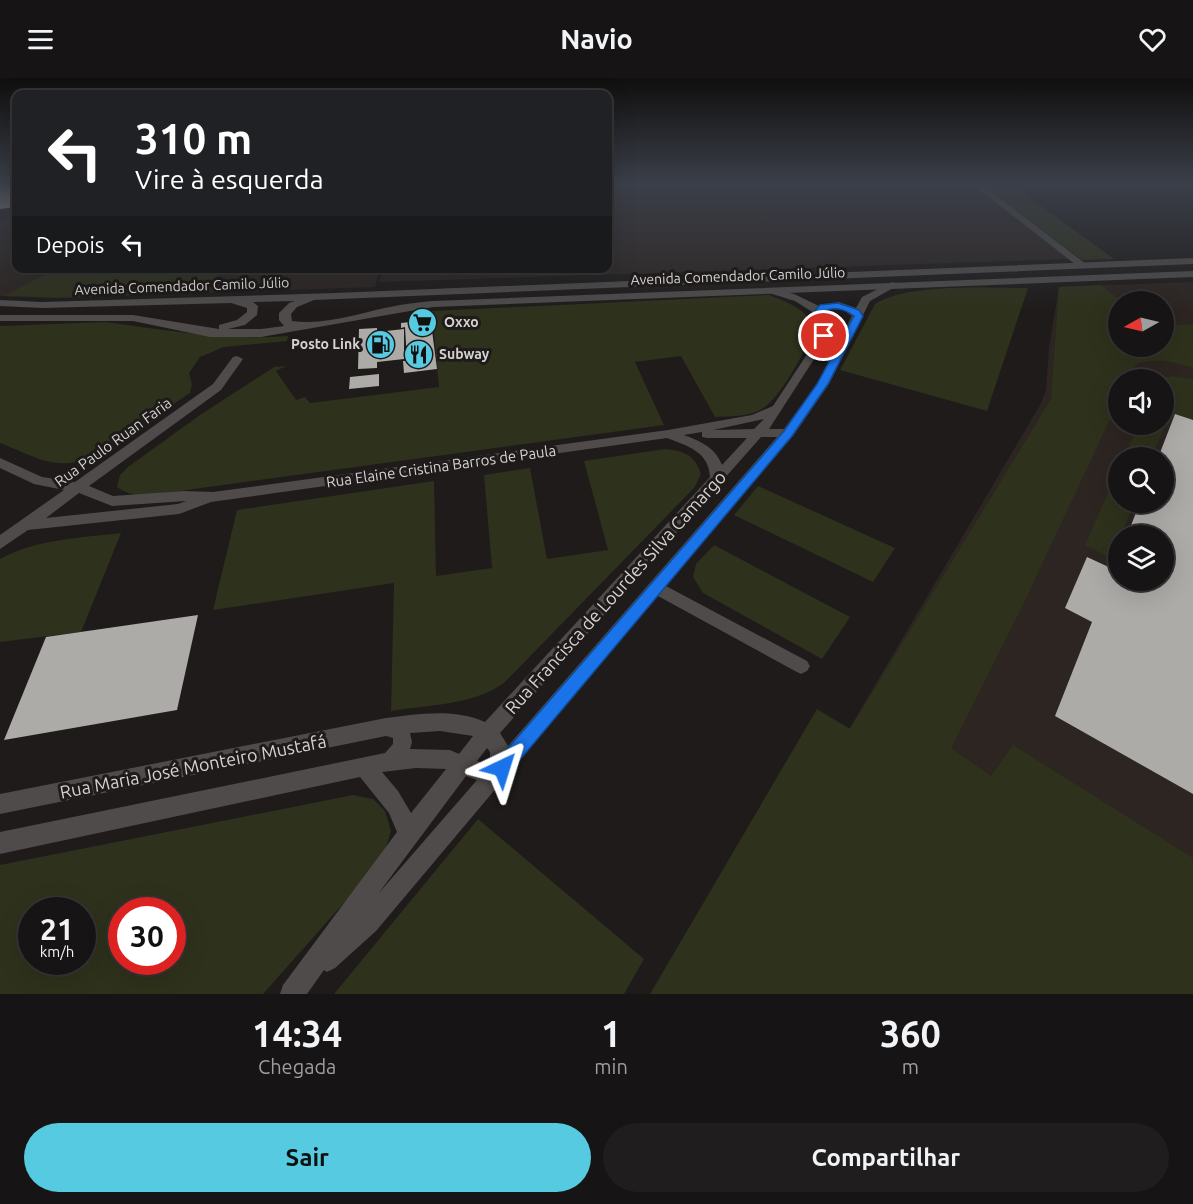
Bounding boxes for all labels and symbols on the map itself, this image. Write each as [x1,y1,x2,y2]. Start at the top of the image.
street label: Avenida Comendador Camilo Júlio [630,264,846,288]
street label: Avenida Comendador Camilo Júlio [74,274,290,298]
north arrow [1108,291,1174,357]
supermarket icon: Oxxo [407,306,439,338]
pin [798,310,849,361]
place label: Oxxo [444,314,479,330]
fuel station icon: Posto Link [365,328,397,360]
place label: Posto Link [291,336,360,352]
restaurant icon: Subway [402,338,434,370]
place label: Subway [439,346,490,362]
street label: Rua Paulo Ruan Faria [51,394,175,490]
street label: Rua Elaine Cristina Barros de Paula [325,441,557,491]
street label: Rua Francisca de Lourdes Silva Camargo [501,466,729,718]
street label: Rua Maria José Monteiro Mustafá [58,730,328,802]
position arrow [470,736,534,800]
speed limit sign: 30 [108,897,186,975]

